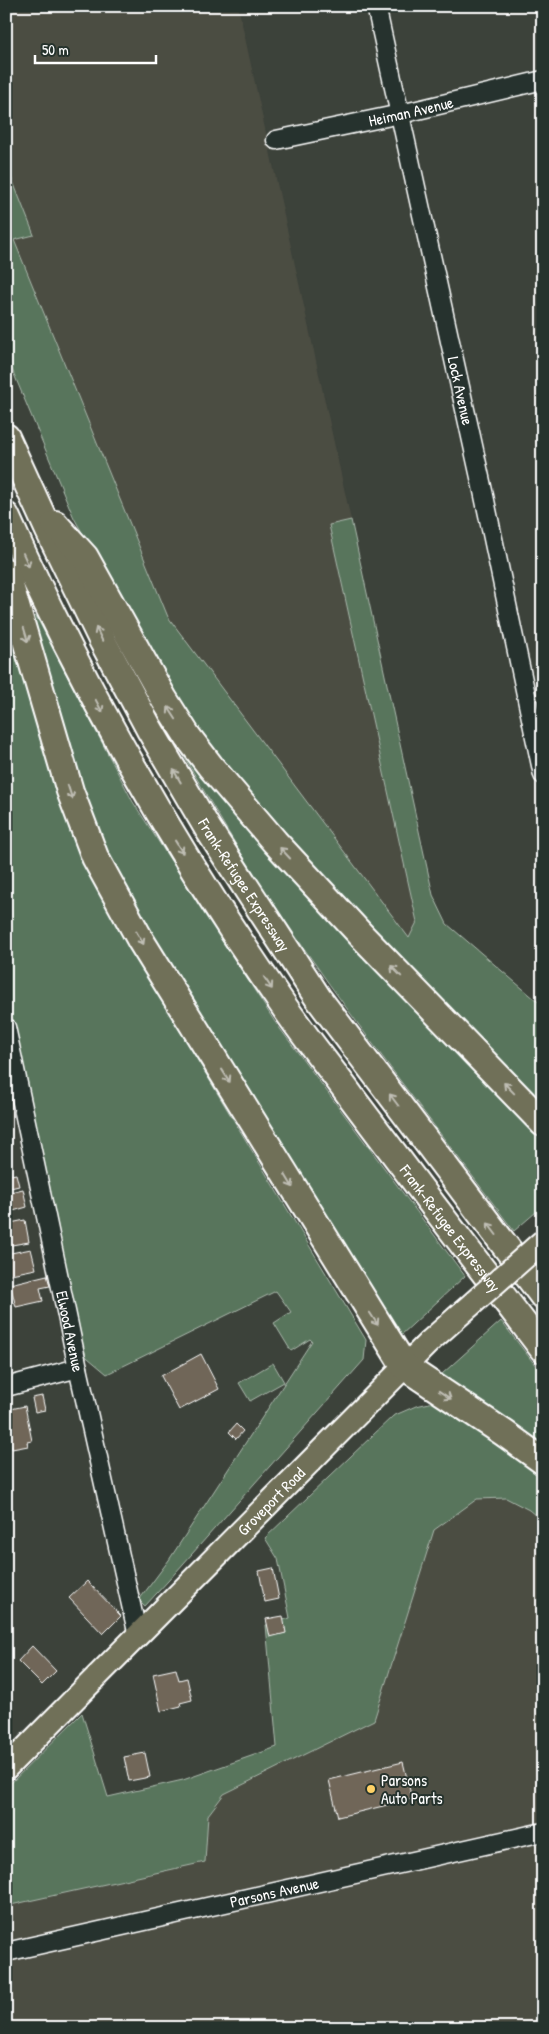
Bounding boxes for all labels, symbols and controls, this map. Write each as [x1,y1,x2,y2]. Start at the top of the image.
scale bar [35,32,156,64]
text: 50 m [42,39,69,60]
street label: Heiman Avenue [367,91,456,131]
street label: Lock Avenue [443,354,479,428]
one-way arrow [22,552,31,567]
one-way arrow [94,626,104,641]
one-way arrow [21,627,31,643]
one-way arrow [94,698,104,713]
one-way arrow [167,706,177,720]
one-way arrow [171,770,181,784]
one-way arrow [66,783,76,799]
street label: Frank-Refugee Expressway [193,813,296,956]
one-way arrow [175,839,185,853]
one-way arrow [279,846,291,859]
one-way arrow [135,931,145,945]
one-way arrow [390,965,402,978]
one-way arrow [263,976,273,990]
one-way arrow [221,1069,231,1083]
one-way arrow [503,1082,515,1094]
one-way arrow [389,1093,400,1106]
street label: Frank-Refugee Expressway [394,1159,506,1297]
one-way arrow [285,1173,295,1187]
one-way arrow [487,1223,498,1236]
street label: Elwood Avenue [51,1289,90,1375]
one-way arrow [369,1312,379,1326]
one-way arrow [438,1390,452,1400]
street label: Groveport Road [232,1462,310,1540]
place label: Parsons Auto Parts [381,1769,443,1809]
marker: Parsons Auto Parts [365,1783,377,1795]
street label: Parsons Avenue [228,1871,322,1913]

